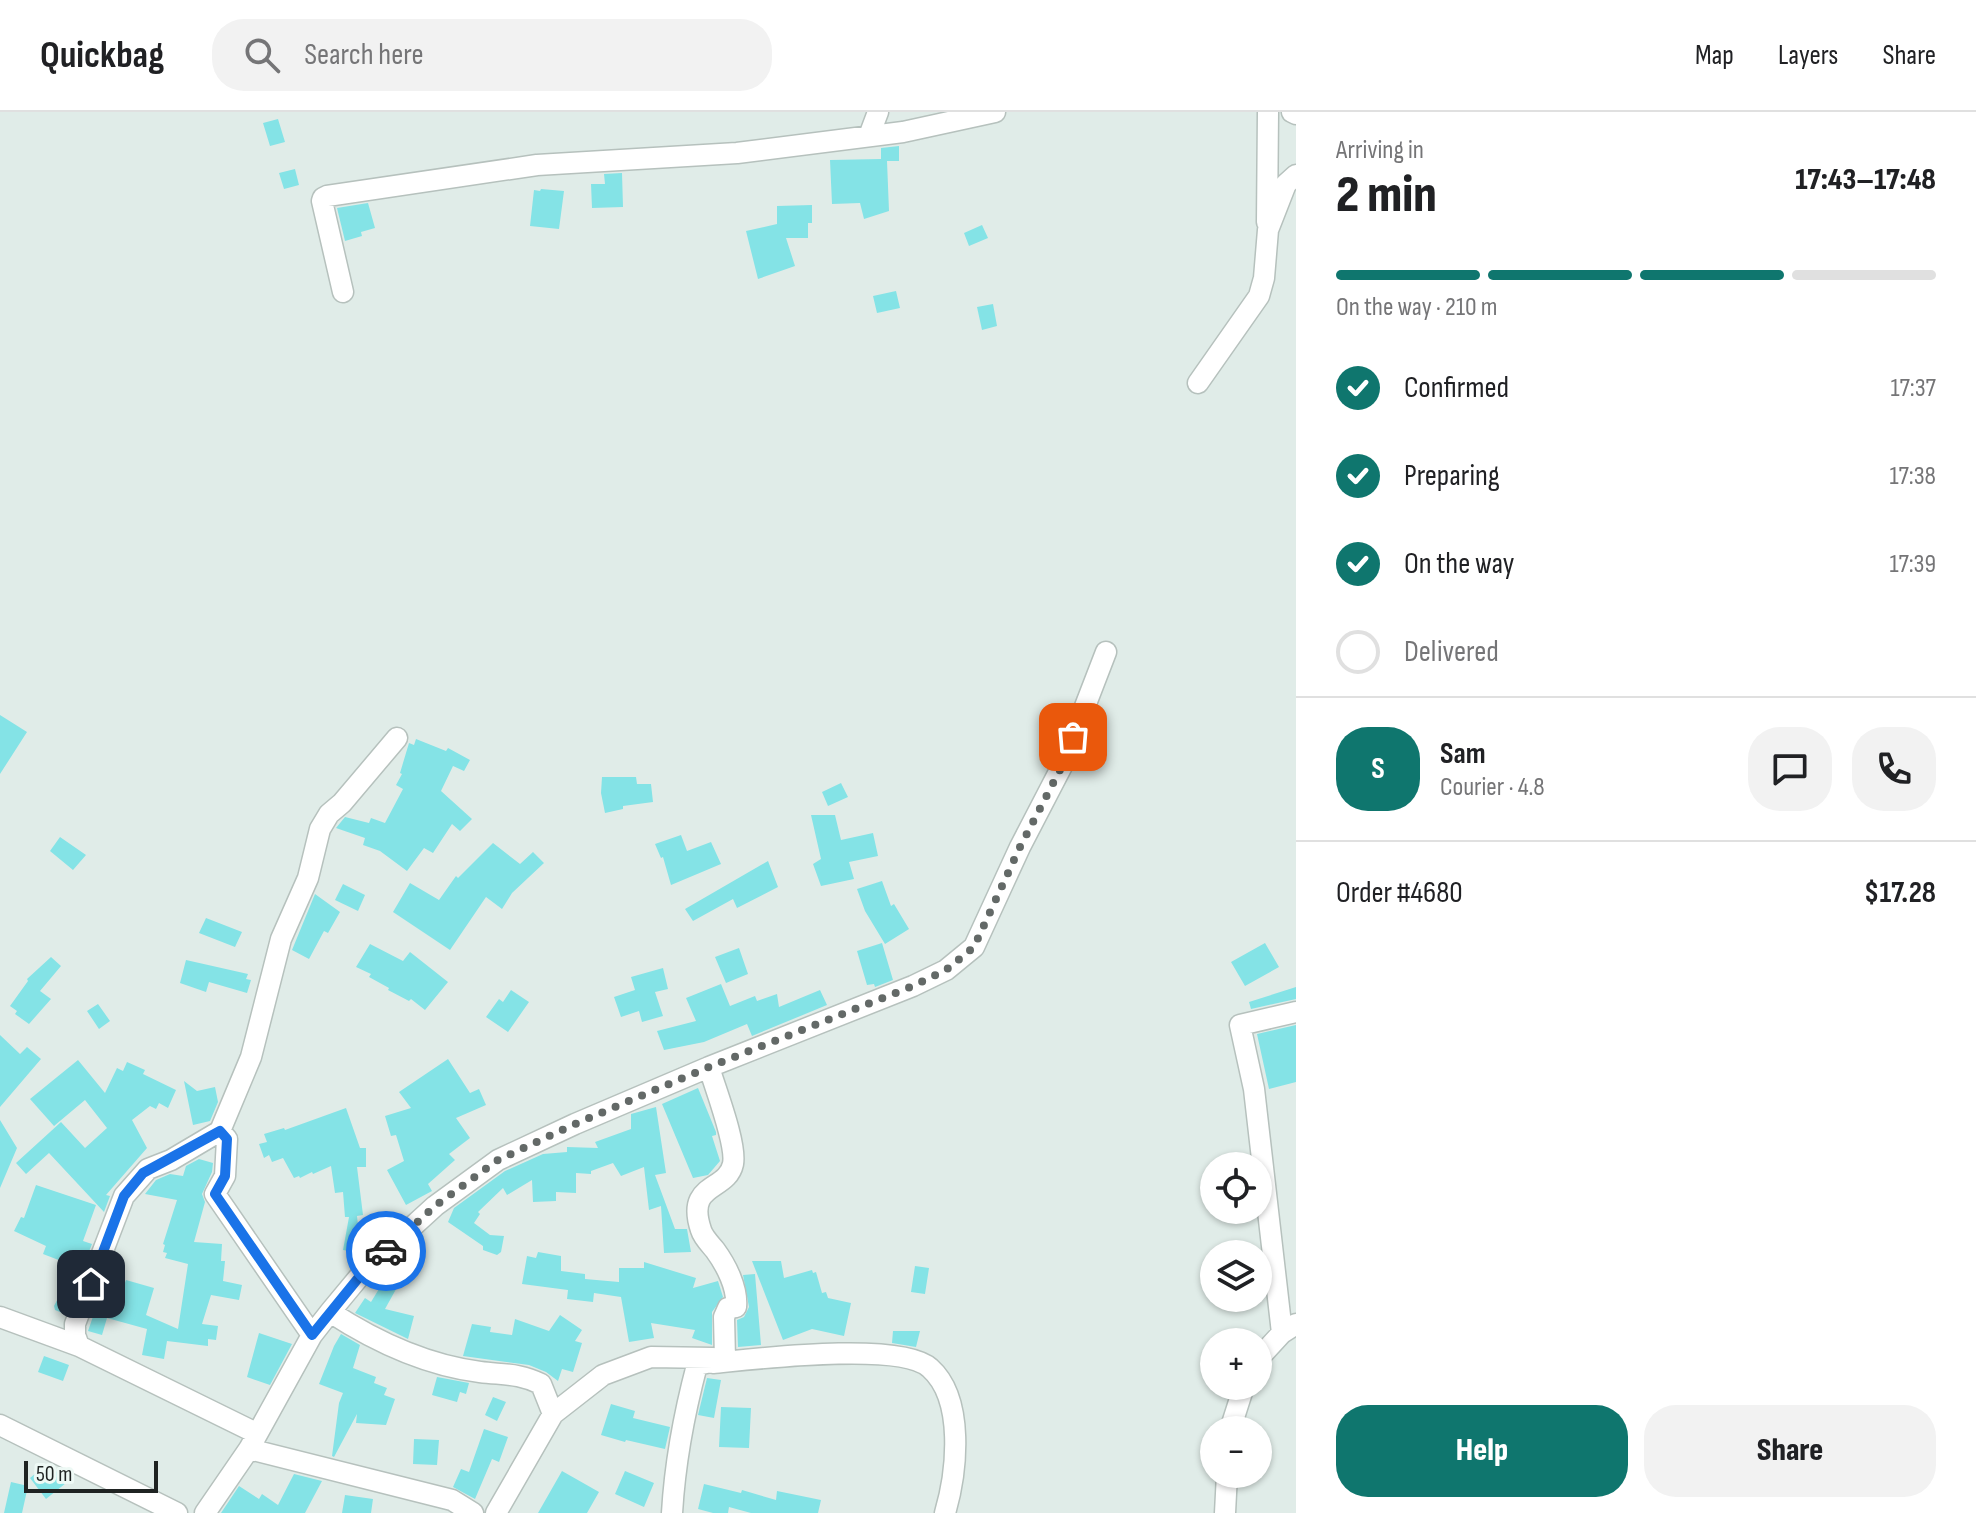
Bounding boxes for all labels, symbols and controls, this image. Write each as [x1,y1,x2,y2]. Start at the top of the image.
search box [212,19,772,91]
text: Quickbag [40,33,164,78]
icon: search [240,33,284,77]
text: Search here [304,37,423,73]
text: Map [1695,39,1734,72]
text: Layers [1778,39,1838,72]
text: Share [1882,39,1936,72]
text: Arriving in [1336,135,1424,166]
text: 17:43–17:48 [1795,162,1936,198]
text: 2 min [1336,164,1437,227]
text: On the way · 210 m [1336,292,1497,323]
icon: check [1336,366,1380,410]
text: Confirmed [1404,370,1509,406]
text: 17:37 [1891,373,1936,404]
icon: check [1336,454,1380,498]
text: Preparing [1404,458,1500,494]
text: 17:38 [1890,461,1936,492]
icon: check [1336,542,1380,586]
text: On the way [1404,546,1514,582]
text: 17:39 [1889,549,1936,580]
text: Delivered [1404,634,1499,670]
pin [1039,703,1107,771]
icon: bag [1051,715,1095,759]
button: chat [1748,727,1832,811]
button: phone [1852,727,1936,811]
text: Sam [1440,736,1486,772]
text: S [1371,751,1385,787]
text: Courier · 4.8 [1440,772,1545,803]
text: Order #4680 [1336,875,1463,911]
text: $17.28 [1864,875,1936,911]
map controls [1200,1152,1272,1488]
button: locate [1200,1152,1272,1224]
courier [346,1211,426,1291]
icon: car [364,1229,408,1273]
button: layers [1200,1240,1272,1312]
pin [57,1250,125,1318]
icon: home [69,1262,113,1306]
button: + [1200,1328,1272,1400]
button: Help [1336,1405,1628,1497]
button: Share [1644,1405,1936,1497]
button: − [1200,1416,1272,1488]
scale bar [24,1457,158,1493]
text: 50 m [36,1461,72,1488]

